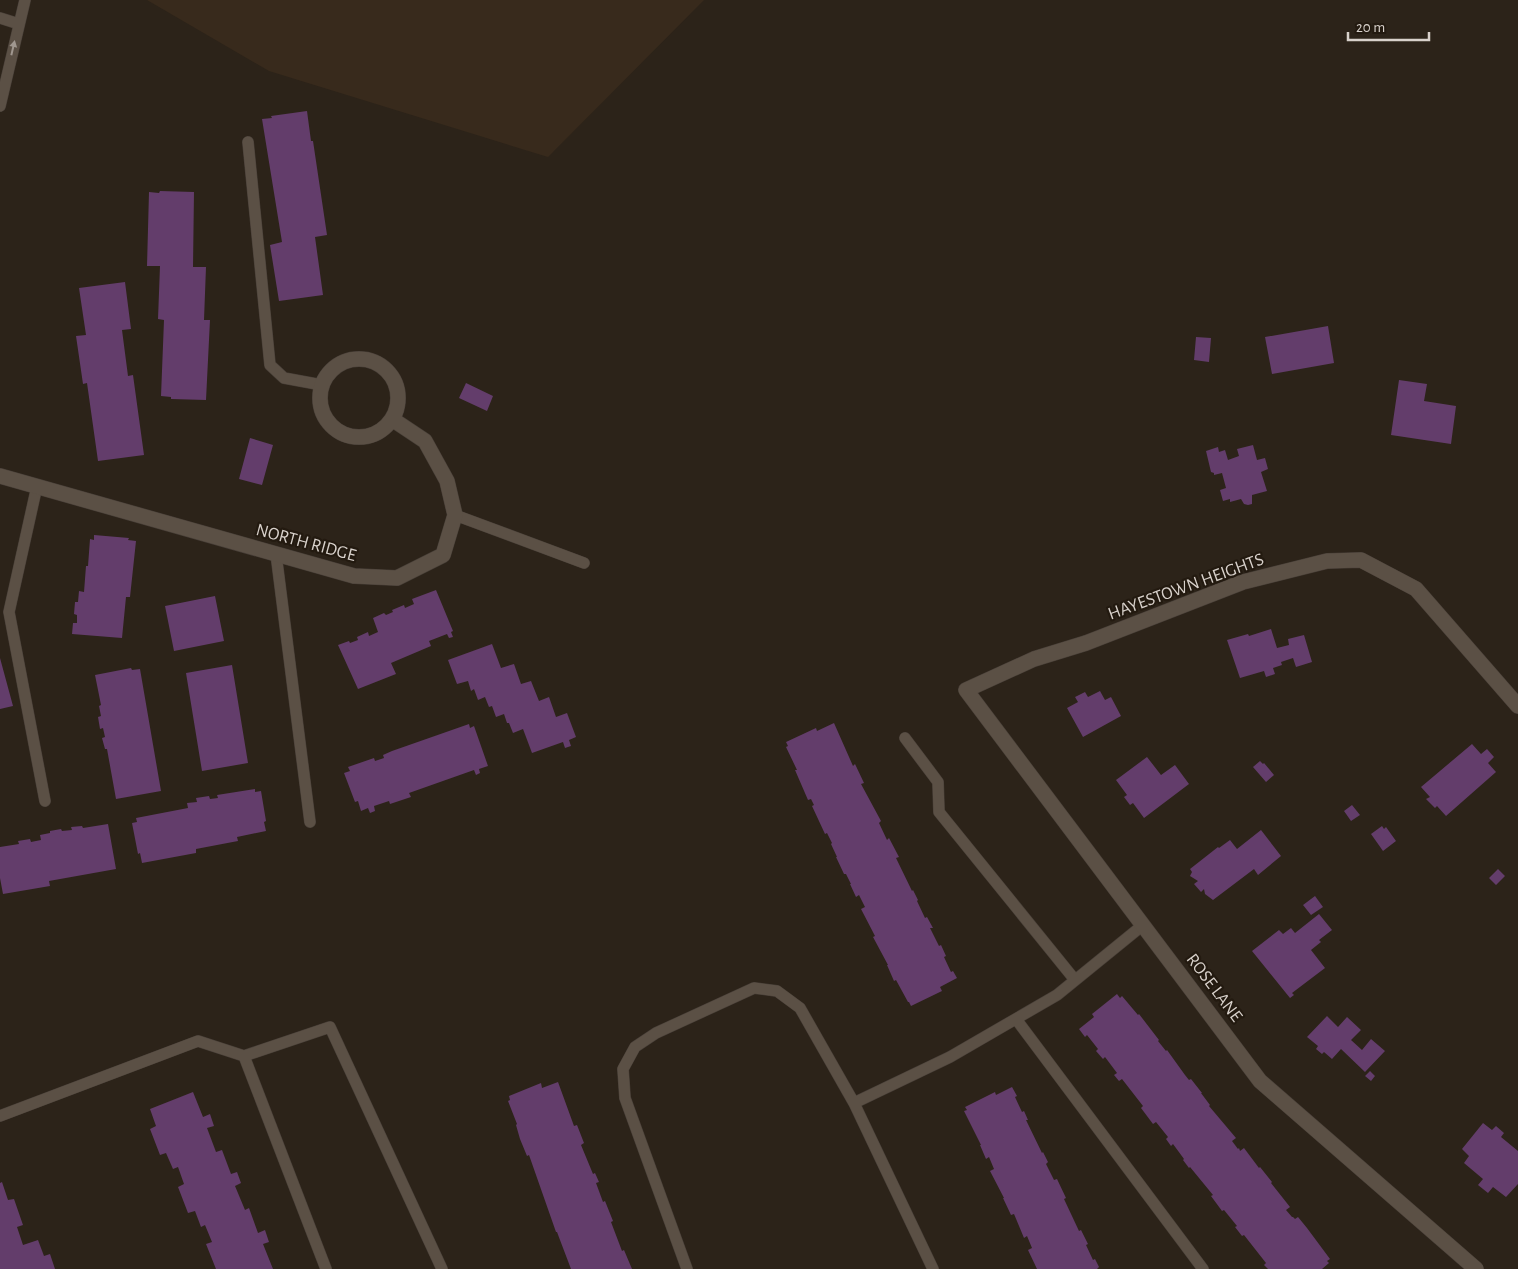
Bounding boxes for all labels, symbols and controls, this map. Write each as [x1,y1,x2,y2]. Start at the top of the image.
scale bar [1348,10,1429,42]
text: 20 m [1356,20,1385,35]
one-way arrow [9,41,17,56]
street label: NORTH RIDGE [254,521,358,565]
street label: HAYESTOWN HEIGHTS [1106,550,1266,624]
street label: ROSE LANE [1183,951,1246,1026]

